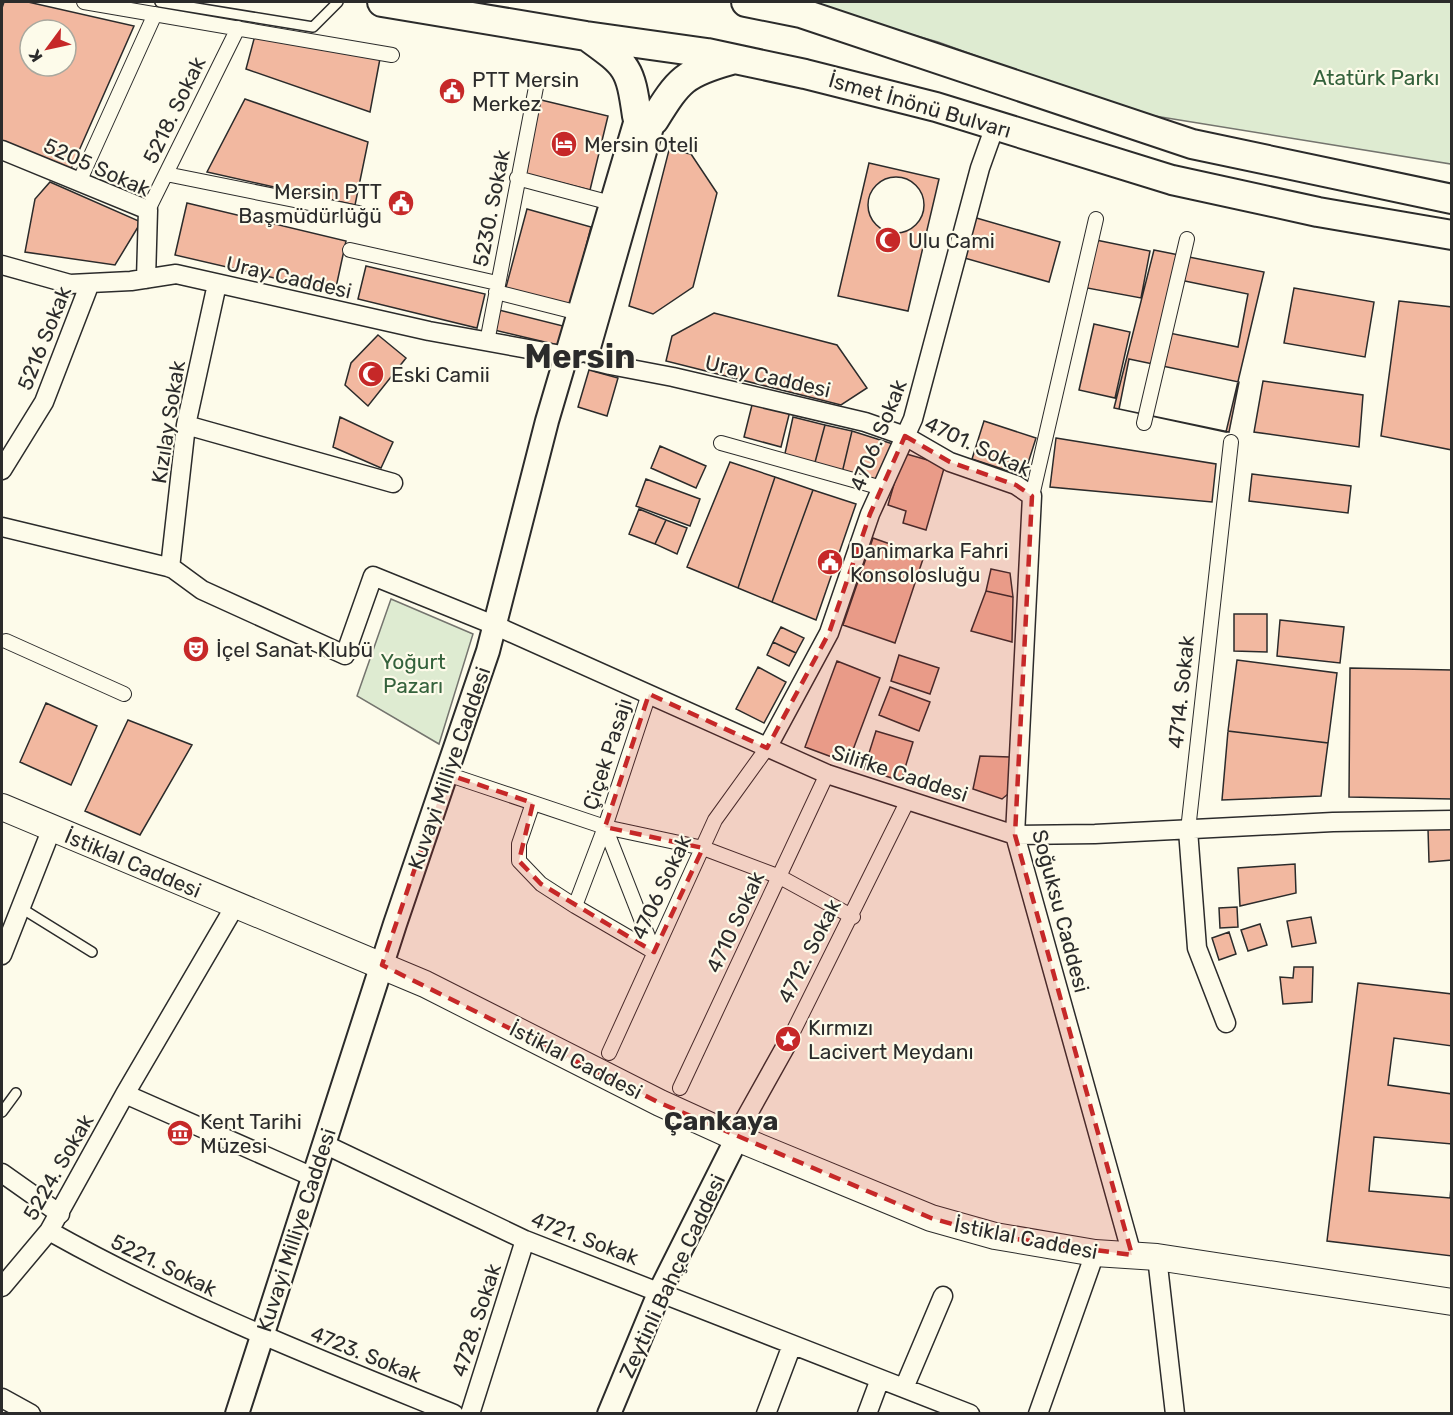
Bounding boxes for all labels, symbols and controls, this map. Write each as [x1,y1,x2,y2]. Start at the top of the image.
north arrow [18,18,78,78]
text: K [25,46,47,66]
street label: 5218. Sokak [137,52,211,167]
park label: Atatürk Parkı [1313,65,1439,90]
place label: PTT Mersin Merkez [472,67,579,116]
street label: İsmet İnönü Bulvarı [826,67,1014,143]
public building icon: PTT Mersin Merkez [437,76,467,106]
hotel icon: Mersin Oteli [549,129,579,159]
street label: 5205 Sokak [40,132,154,202]
place label: Mersin Oteli [584,132,698,157]
street label: 5230. Sokak [467,147,515,269]
place label: Mersin PTT Başmüdürlüğü [238,179,382,228]
public building icon: Mersin PTT Başmüdürlüğü [386,188,416,218]
mosque icon: Ulu Cami [873,225,903,255]
place label: Ulu Cami [908,228,995,253]
street label: Uray Caddesi [224,250,354,304]
street label: 5216 Sokak [12,282,76,394]
district label: Mersin [525,337,635,376]
street label: Uray Caddesi [703,349,833,403]
street label: Kızılay Sokak [146,359,190,485]
mosque icon: Eski Camii [356,359,386,389]
place label: Eski Camii [391,362,490,387]
street label: 4706. Sokak [844,375,912,494]
street label: 4701. Sokak [921,411,1035,482]
place label: Danimarka Fahri Konsolosluğu [850,538,1009,587]
public building icon: Danimarka Fahri Konsolosluğu [815,547,845,577]
theatre icon: İçel Sanat Klubü [181,634,211,664]
street label: 4714. Sokak [1163,634,1199,750]
place label: İçel Sanat Klubü [216,637,373,662]
park label: Yoğurt Pazarı [380,649,446,698]
street label: Kuvayi Milliye Caddesi [403,663,495,873]
street label: Çiçek Pasajı [577,695,637,813]
street label: Silifke Caddesi [829,739,971,807]
street label: İstiklal Caddesi [61,823,205,903]
street label: Soğuksu Caddesi [1027,827,1095,995]
street label: 4706 Sokak [626,830,696,943]
street label: 4710 Sokak [701,867,769,977]
street label: 4712. Sokak [772,895,846,1007]
place label: Kırmızı Lacivert Meydanı [808,1015,974,1064]
street label: İstiklal Caddesi [505,1016,647,1104]
place icon: Kırmızı Lacivert Meydanı [773,1024,803,1054]
district label: Çankaya [664,1105,778,1137]
street label: 5224. Sokak [18,1109,98,1224]
place label: Kent Tarihi Müzesi [200,1109,302,1158]
museum icon: Kent Tarihi Müzesi [165,1118,195,1148]
street label: Kuvayi Milliye Caddesi [251,1125,341,1335]
street label: Zeytinli Bahçe Caddesi [614,1170,730,1382]
street label: 4721. Sokak [528,1206,643,1270]
street label: İstiklal Caddesi [952,1212,1100,1264]
street label: 5221. Sokak [107,1229,221,1301]
street label: 4728. Sokak [446,1260,506,1380]
street label: 4723. Sokak [307,1320,425,1388]

